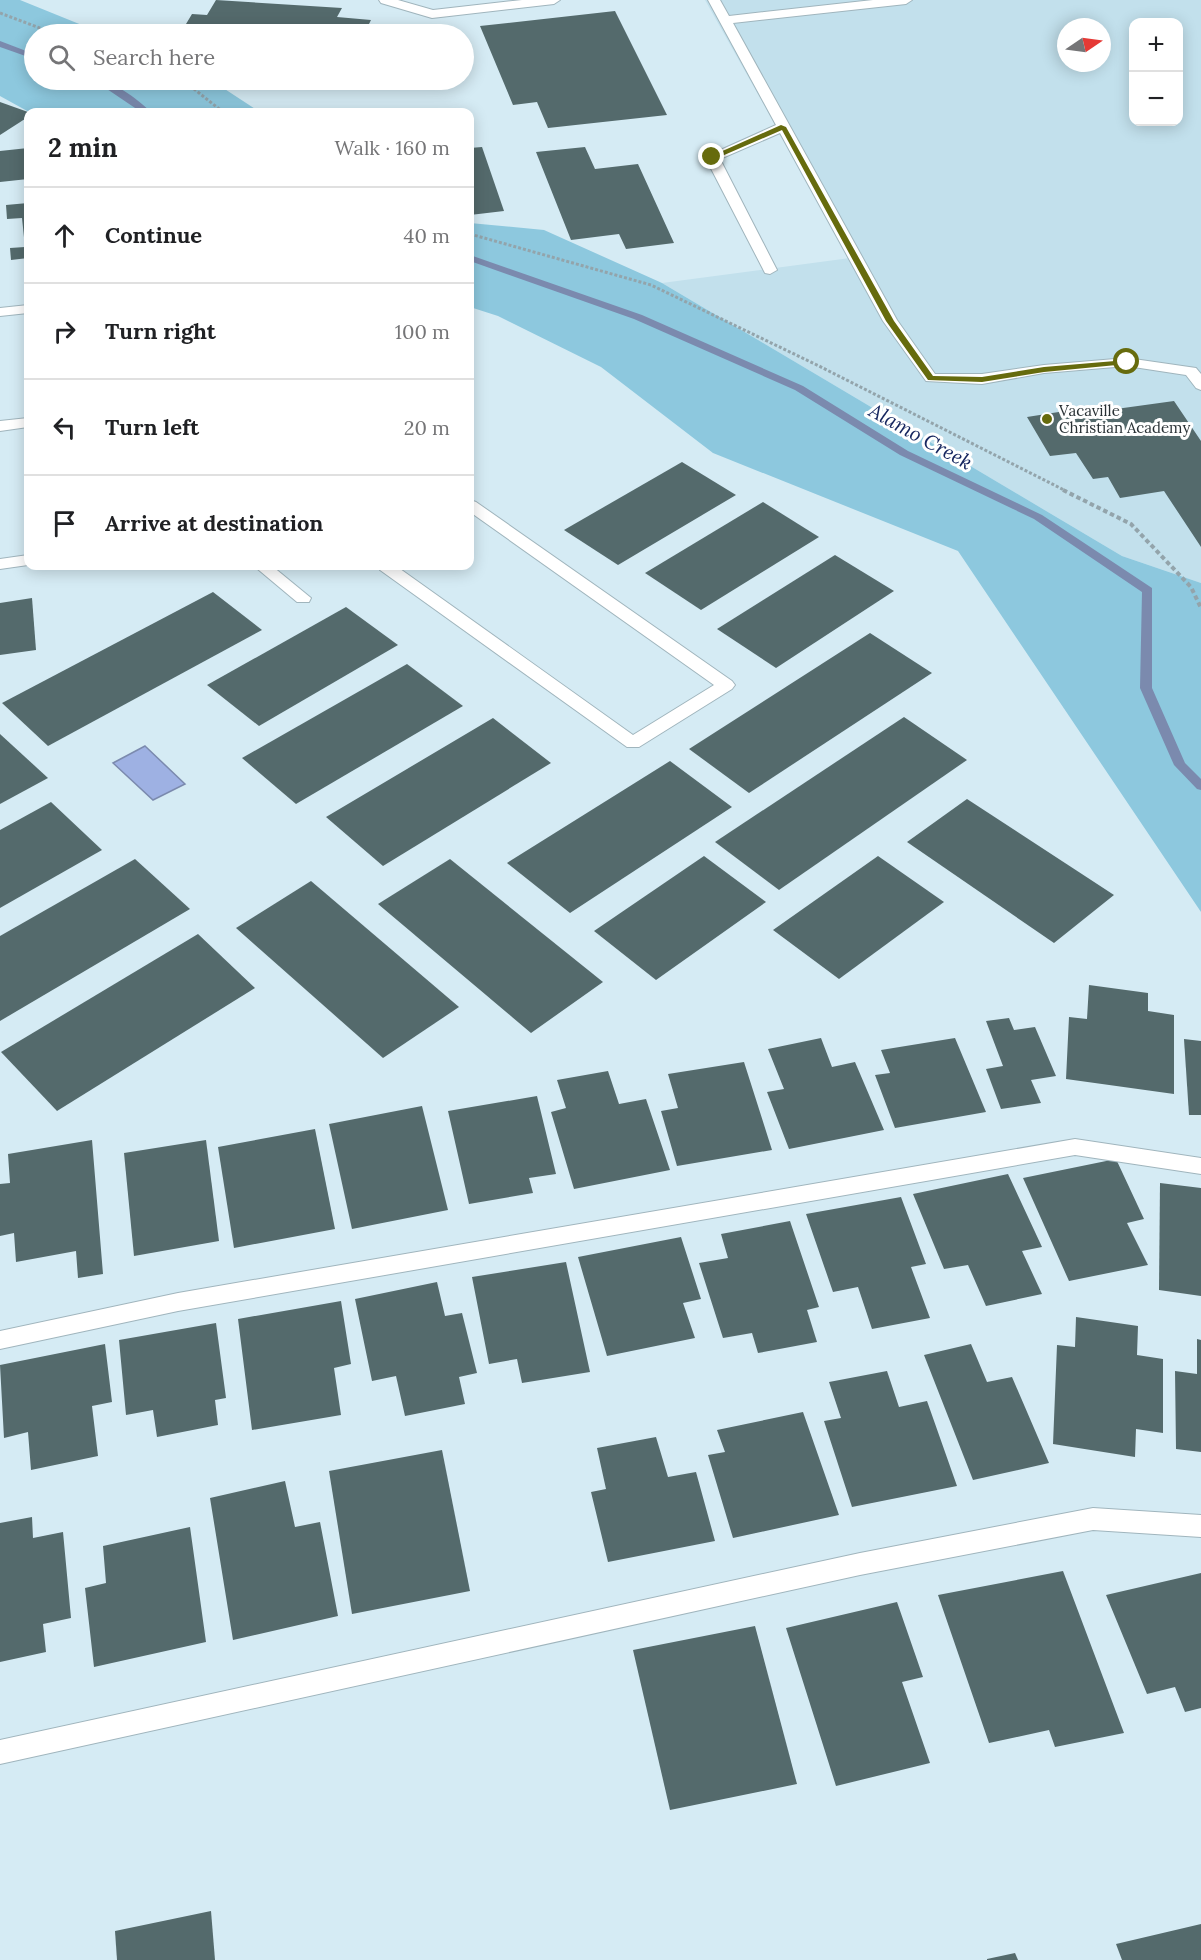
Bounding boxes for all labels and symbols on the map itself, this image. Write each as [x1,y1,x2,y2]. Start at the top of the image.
north arrow [1057,18,1111,72]
route end [698,143,724,169]
route start [1113,348,1139,374]
water label: Alamo Creek [864,397,977,475]
place label: Vacaville Christian Academy [1058,401,1190,437]
marker: Vacaville Christian Academy [1040,412,1054,426]

